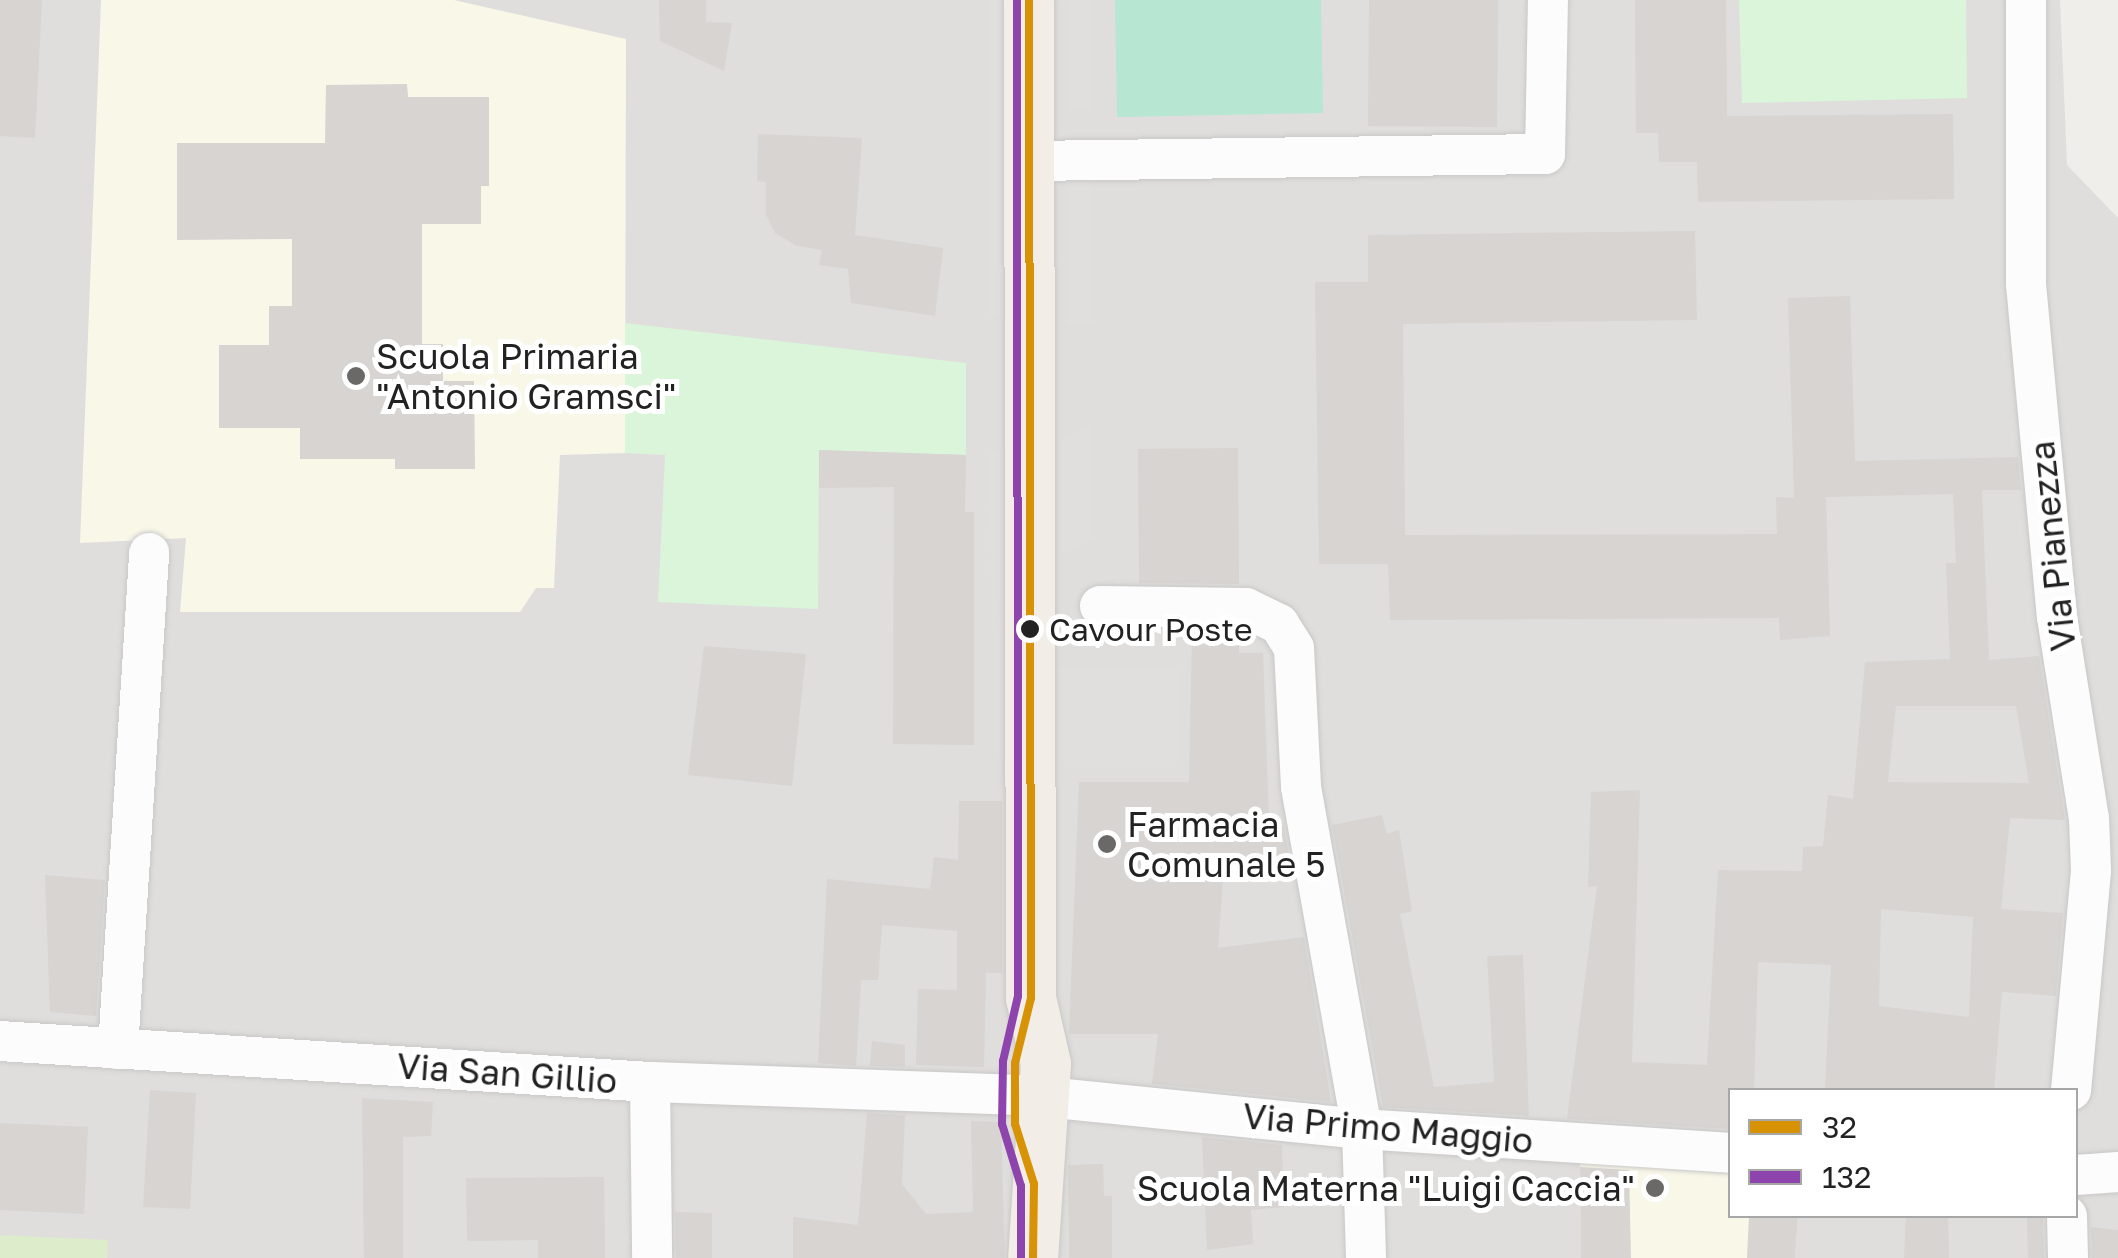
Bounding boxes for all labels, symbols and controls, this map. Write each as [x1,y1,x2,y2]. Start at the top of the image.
place label: Scuola Primaria "Antonio Gramsci" [376,335,677,417]
marker: Scuola Primaria "Antonio Gramsci" [345,365,367,387]
street label: Via Pianezza [2020,439,2084,653]
place label: Cavour Poste [1049,610,1253,648]
marker: Cavour Poste [1020,619,1040,639]
place label: Farmacia Comunale 5 [1127,803,1325,885]
marker: Farmacia Comunale 5 [1096,833,1118,855]
street label: Via San Gillio [395,1044,619,1102]
legend [1728,1088,2078,1218]
street label: Via Primo Maggio [1241,1094,1535,1162]
text: 32 [1822,1109,1857,1145]
text: 132 [1822,1159,1872,1195]
place label: Scuola Materna "Luigi Caccia" [1137,1167,1635,1209]
marker: Scuola Materna "Luigi Caccia" [1644,1177,1666,1199]

